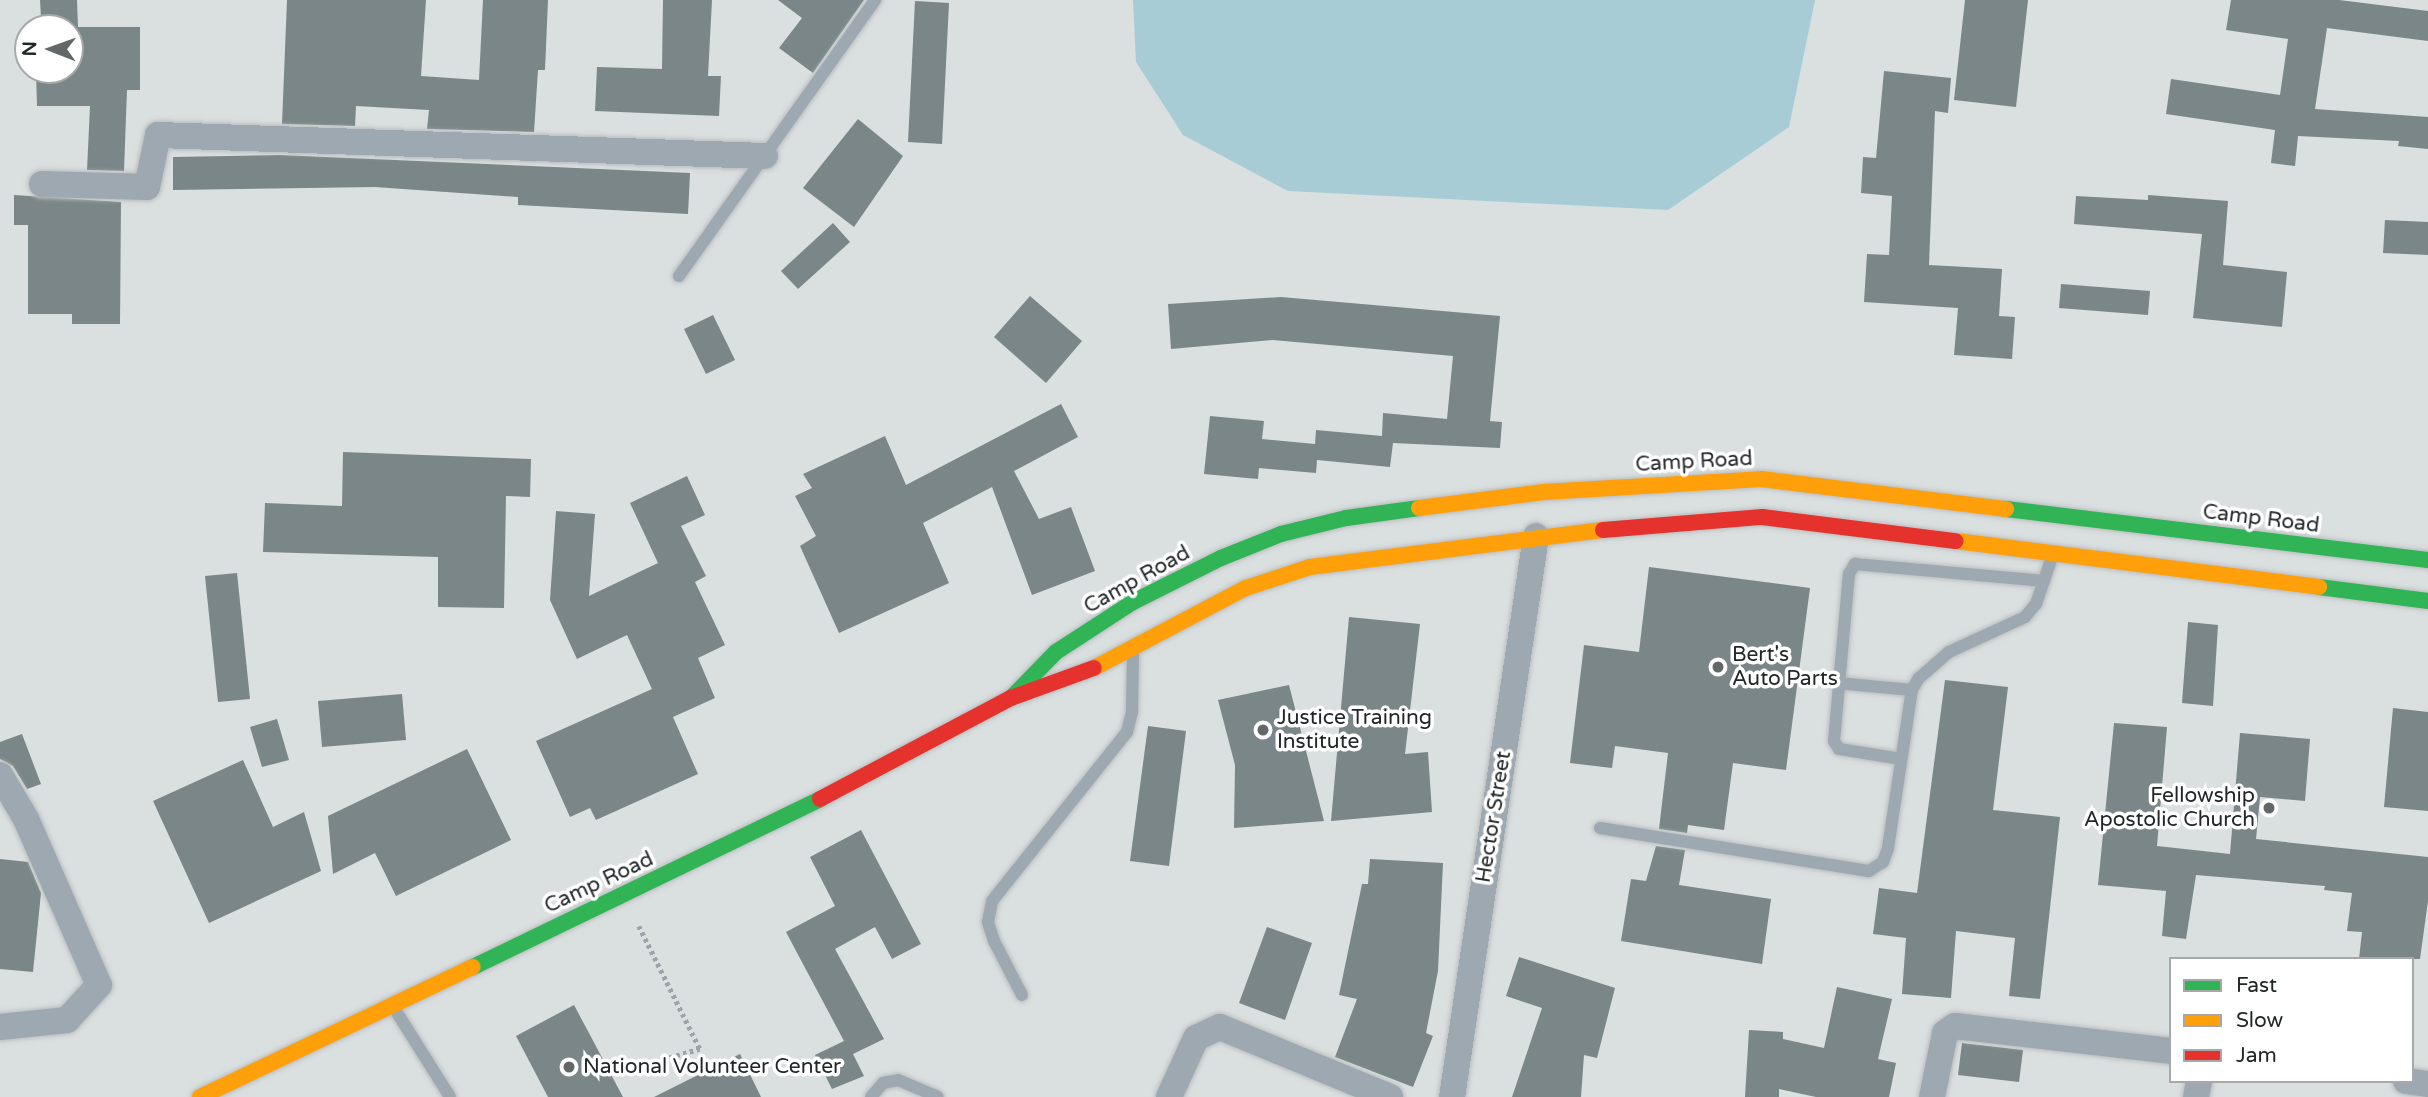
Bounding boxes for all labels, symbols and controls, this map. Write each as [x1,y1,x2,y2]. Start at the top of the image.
north arrow [14,14,84,84]
text: N [19,41,41,56]
street label: Camp Road [1635,446,1753,478]
street label: Camp Road [2201,499,2321,539]
street label: Camp Road [1080,541,1194,619]
place label: Bert's Auto Parts [1732,642,1838,692]
marker: Bert's Auto Parts [1710,659,1726,675]
place label: Justice Training Institute [1277,705,1432,755]
marker: Justice Training Institute [1255,722,1271,738]
street label: Hector Street [1471,749,1517,885]
place label: Fellowship Apostolic Church [2084,783,2255,833]
marker: Fellowship Apostolic Church [2261,800,2277,816]
street label: Camp Road [541,847,657,919]
legend [2169,957,2414,1083]
text: Fast [2236,973,2277,998]
text: Slow [2236,1008,2283,1033]
text: Jam [2236,1043,2277,1068]
place label: National Volunteer Center [583,1054,841,1080]
marker: National Volunteer Center [561,1059,577,1075]

